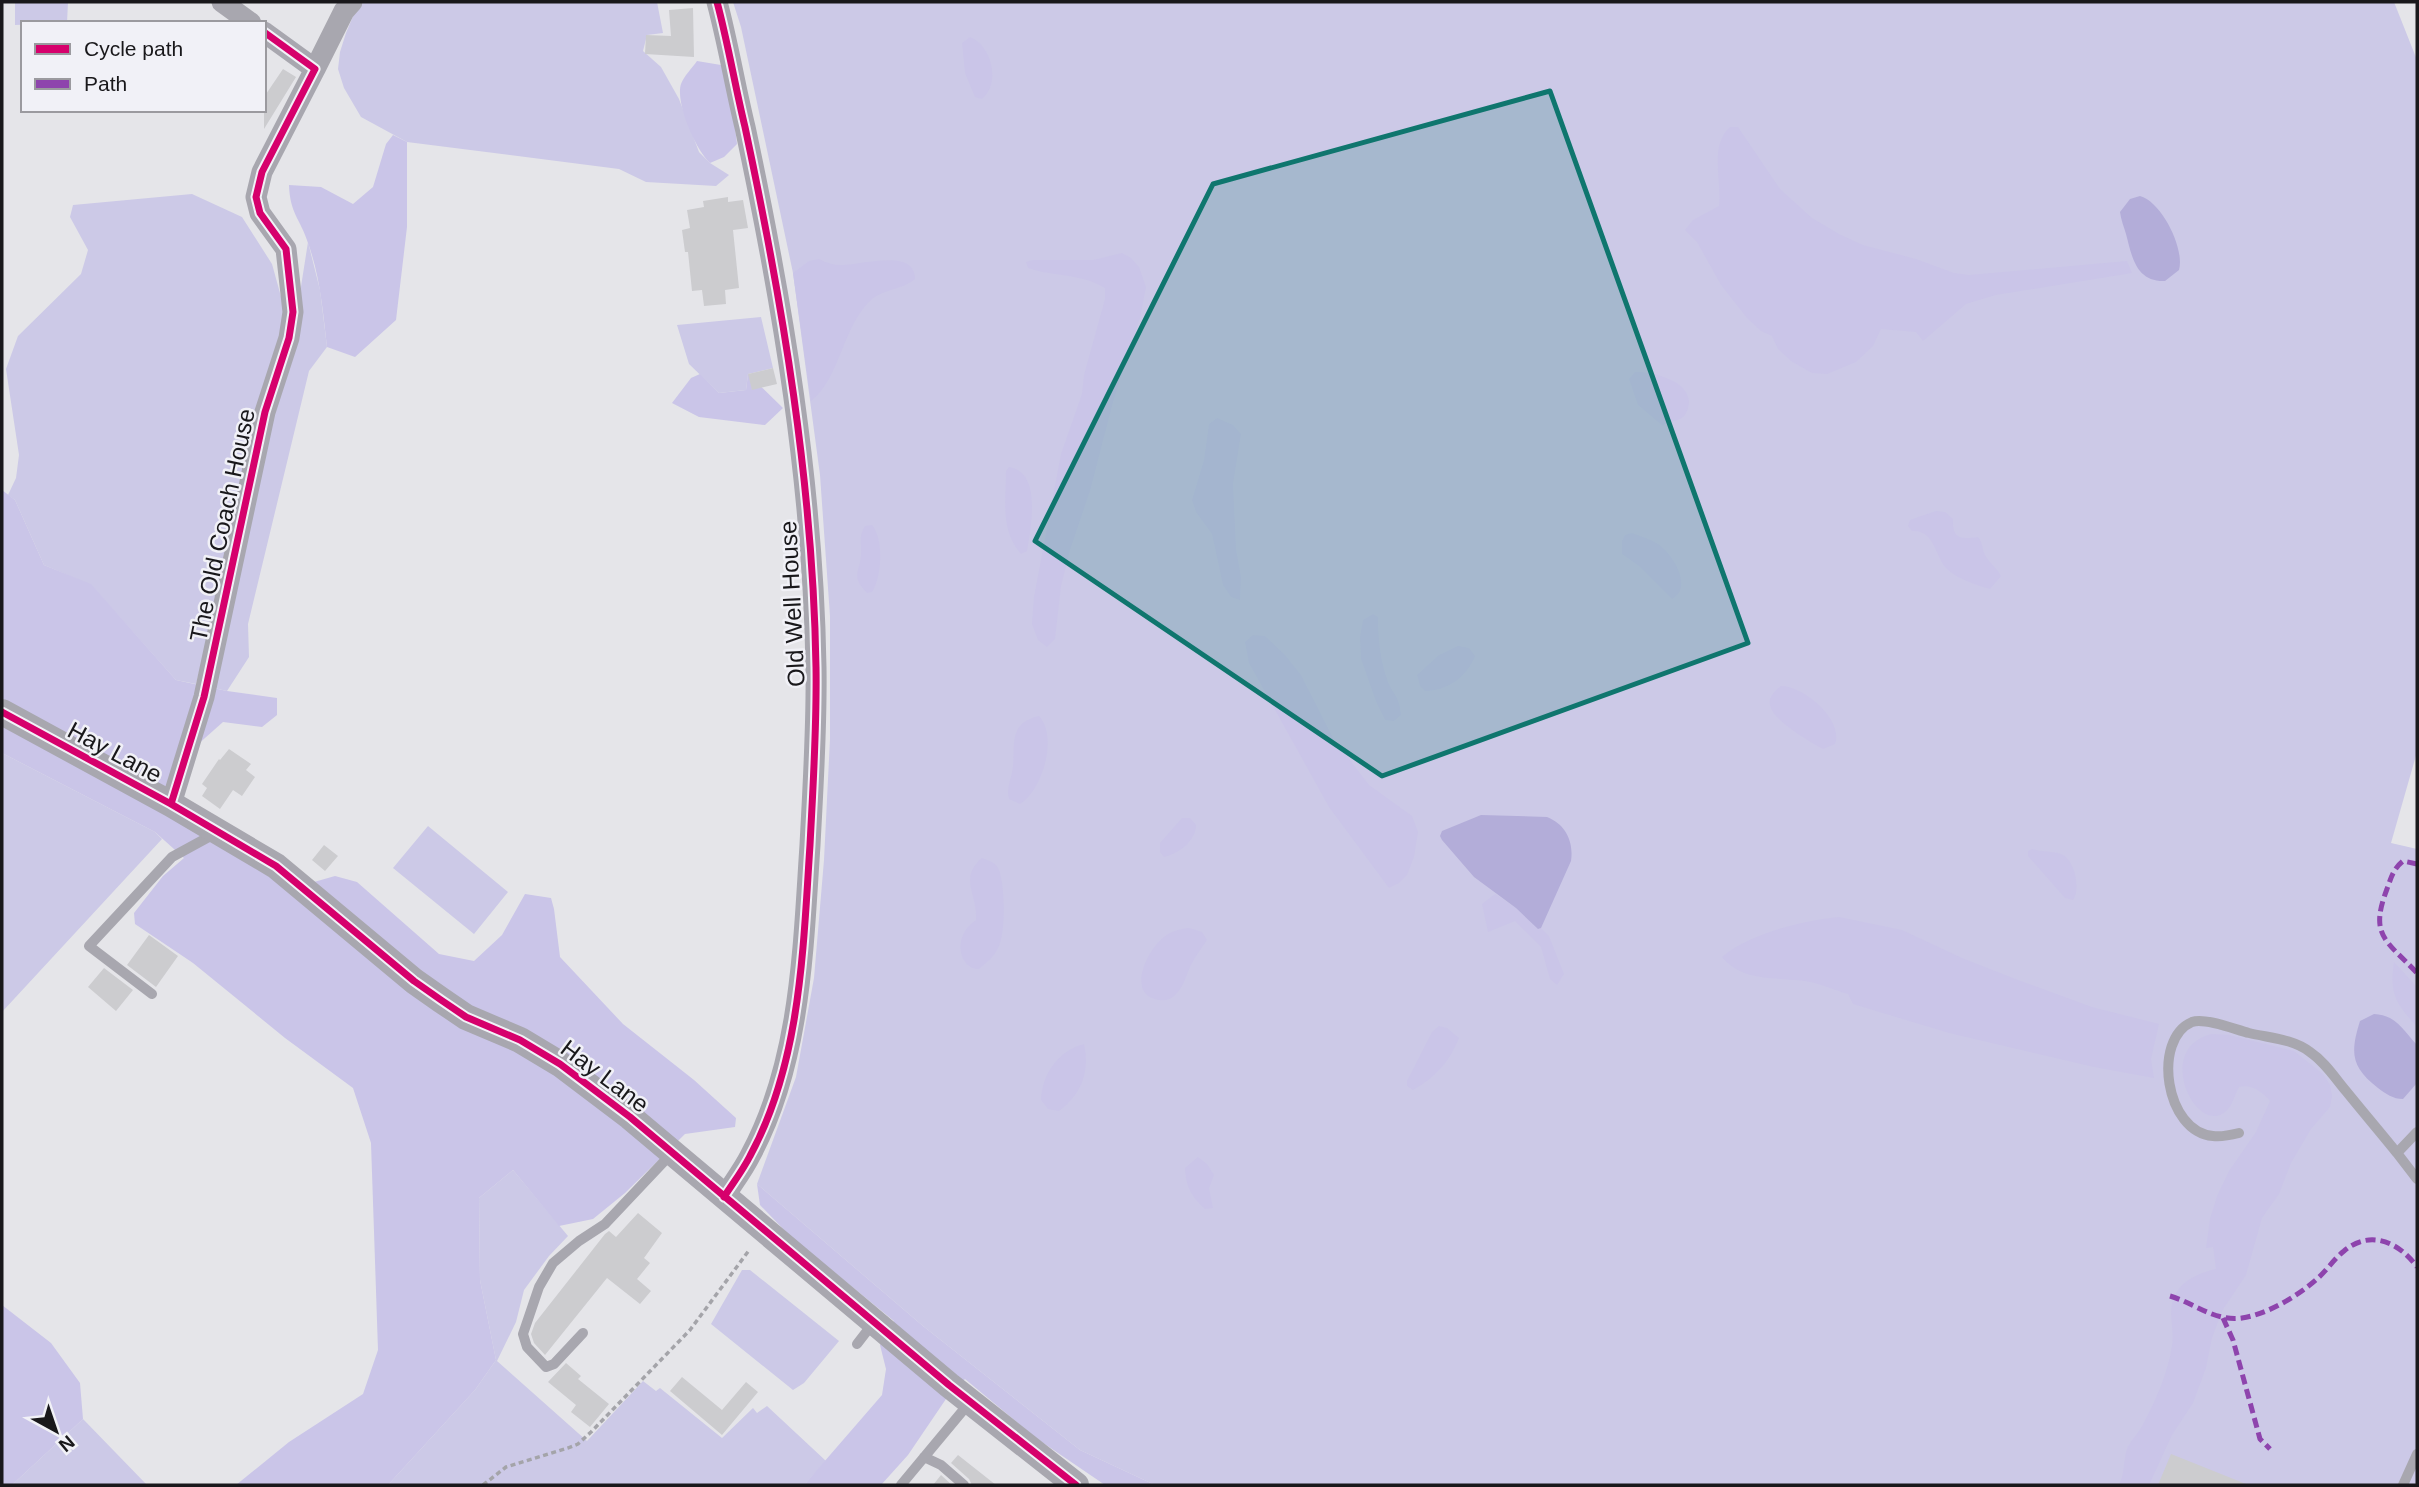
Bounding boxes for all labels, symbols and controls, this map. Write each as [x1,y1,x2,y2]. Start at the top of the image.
legend [21,21,266,112]
text: Cycle path [84,37,183,60]
text: Path [84,72,127,95]
street label: The Old Coach House [184,406,260,644]
street label: Old Well House [774,520,810,688]
street label: Hay Lane [63,716,167,788]
street label: Hay Lane [556,1034,654,1118]
north arrow [21,1396,91,1466]
text: N [55,1431,79,1456]

